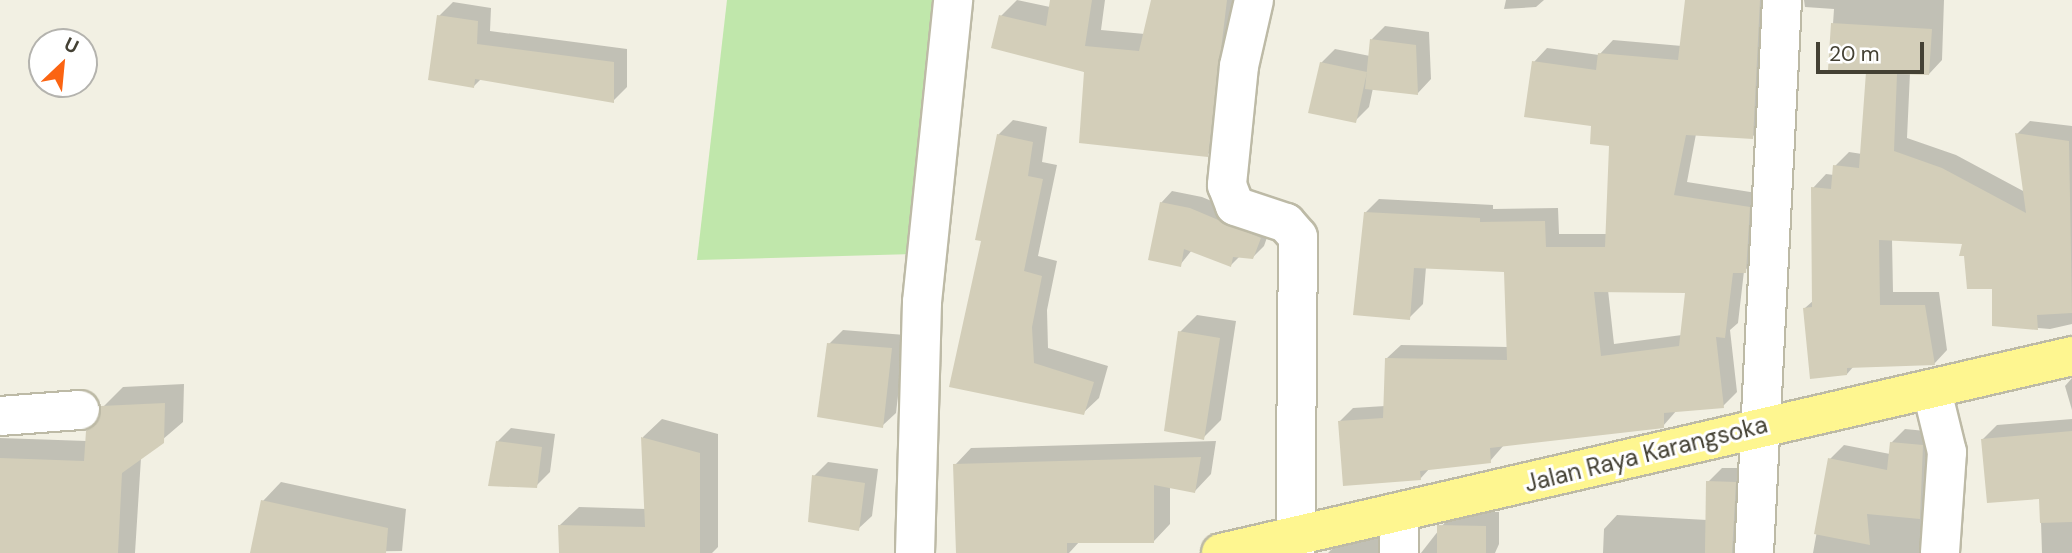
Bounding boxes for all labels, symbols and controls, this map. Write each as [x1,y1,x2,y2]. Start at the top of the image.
north arrow [28,28,98,98]
scale bar [1820,28,1928,72]
text: U [60,31,83,60]
text: 20 m [1829,40,1880,68]
street label: Jalan Raya Karangsoka [1522,410,1770,498]

